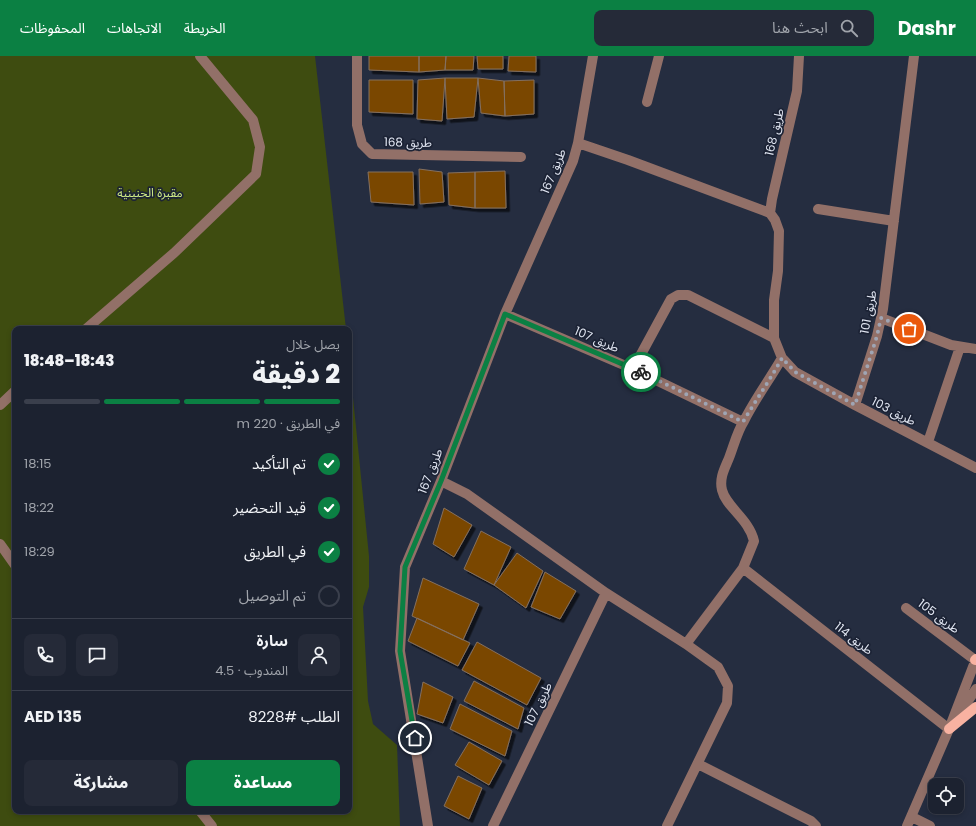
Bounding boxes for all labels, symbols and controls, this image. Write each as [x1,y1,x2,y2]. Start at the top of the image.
search box [594,10,874,46]
text: Dashr [898,15,956,42]
text: ابحث هنا [772,17,828,38]
icon: search [838,17,860,39]
text: المحفوظات [20,18,85,38]
text: الاتجاهات [107,18,162,38]
text: الخريطة [184,18,226,38]
street label: طريق 168 [760,107,788,157]
street label: طريق 168 [384,133,432,151]
street label: طريق 167 [536,146,570,196]
park label: مقبرة الحنينية [117,184,183,201]
street label: طريق 101 [855,289,881,335]
pin [892,312,926,346]
icon: bag [898,318,920,340]
street label: طريق 107 [572,322,622,356]
text: يصل خلال [286,335,340,354]
text: 18:43–18:48 [24,350,114,371]
courier [621,352,661,392]
text: 2 دقيقة [252,356,340,392]
icon: bike [630,361,652,383]
street label: طريق 103 [869,393,919,429]
text: في الطريق · 220 m [237,414,340,433]
street label: طريق 167 [414,446,446,496]
text: تم التأكيد [252,453,306,474]
icon: check [318,453,340,475]
text: 18:15 [24,454,51,473]
text: قيد التحضير [233,497,306,518]
icon: check [318,497,340,519]
text: 18:22 [24,498,54,517]
text: في الطريق [244,541,306,562]
icon: check [318,541,340,563]
text: 18:29 [24,542,55,561]
text: تم التوصيل [239,585,306,606]
street label: طريق 105 [915,595,963,637]
street label: طريق 114 [831,618,877,658]
text: سارة [256,630,288,651]
button: phone [24,634,66,676]
button: chat [76,634,118,676]
button: person [298,634,340,676]
text: المندوب · 4.5 [215,661,288,680]
street label: طريق 107 [520,679,556,729]
text: AED 135 [24,706,82,727]
text: الطلب #8228 [248,706,340,727]
pin [398,721,432,755]
icon: home [404,727,426,749]
button: مشاركة [24,760,178,806]
button: مساعدة [186,760,340,806]
map controls [928,778,964,814]
button: locate [928,778,964,814]

